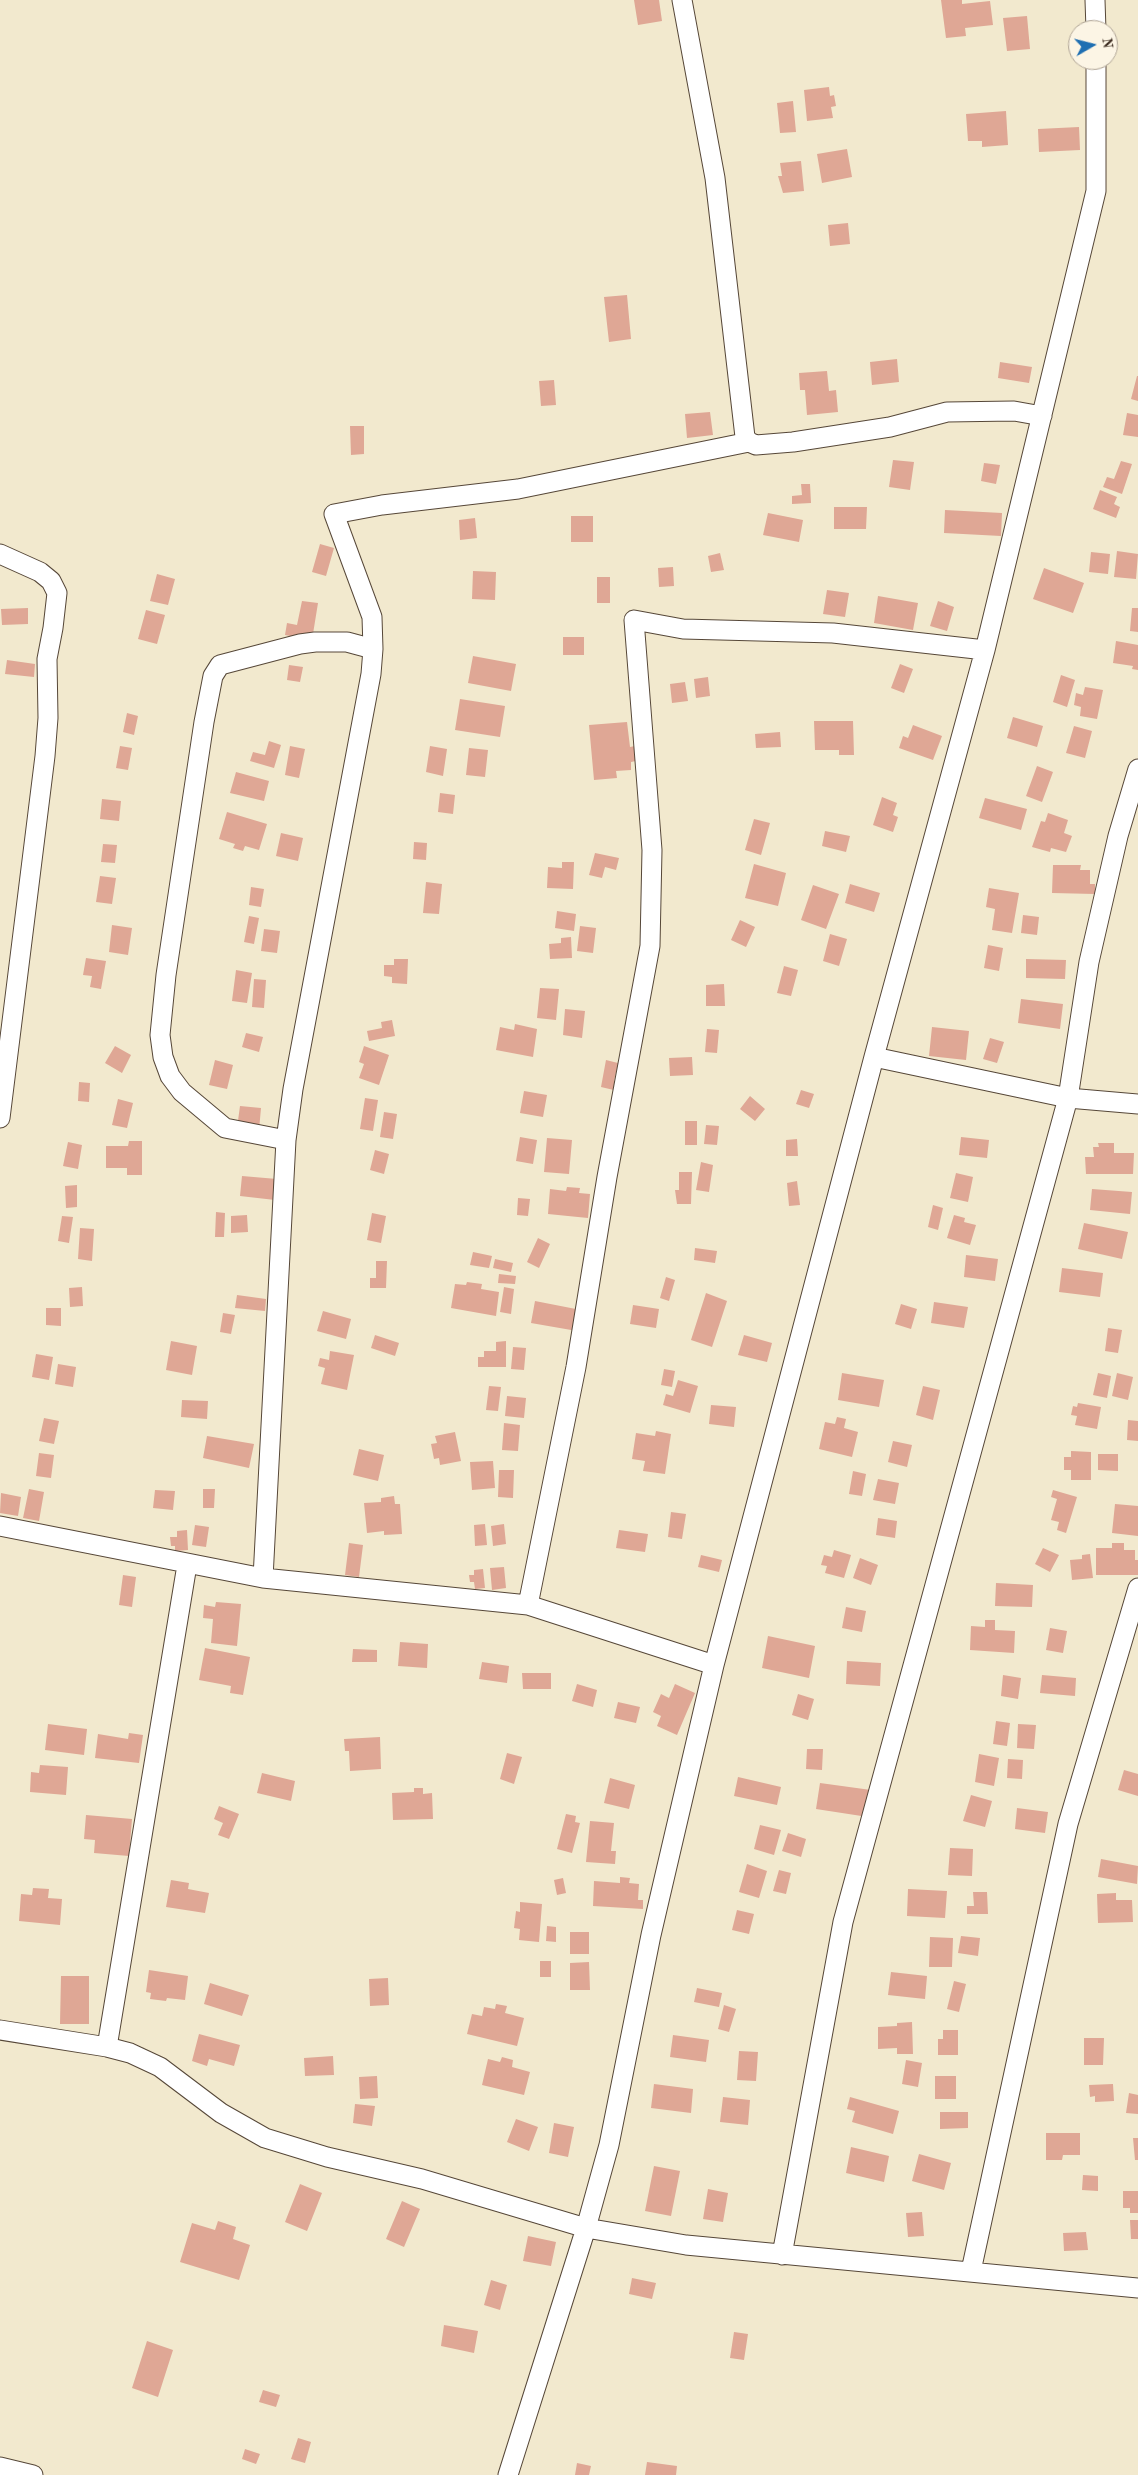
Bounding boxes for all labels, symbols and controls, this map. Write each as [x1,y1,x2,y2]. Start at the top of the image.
north arrow [1068,20,1118,70]
text: N [1099,37,1115,49]

